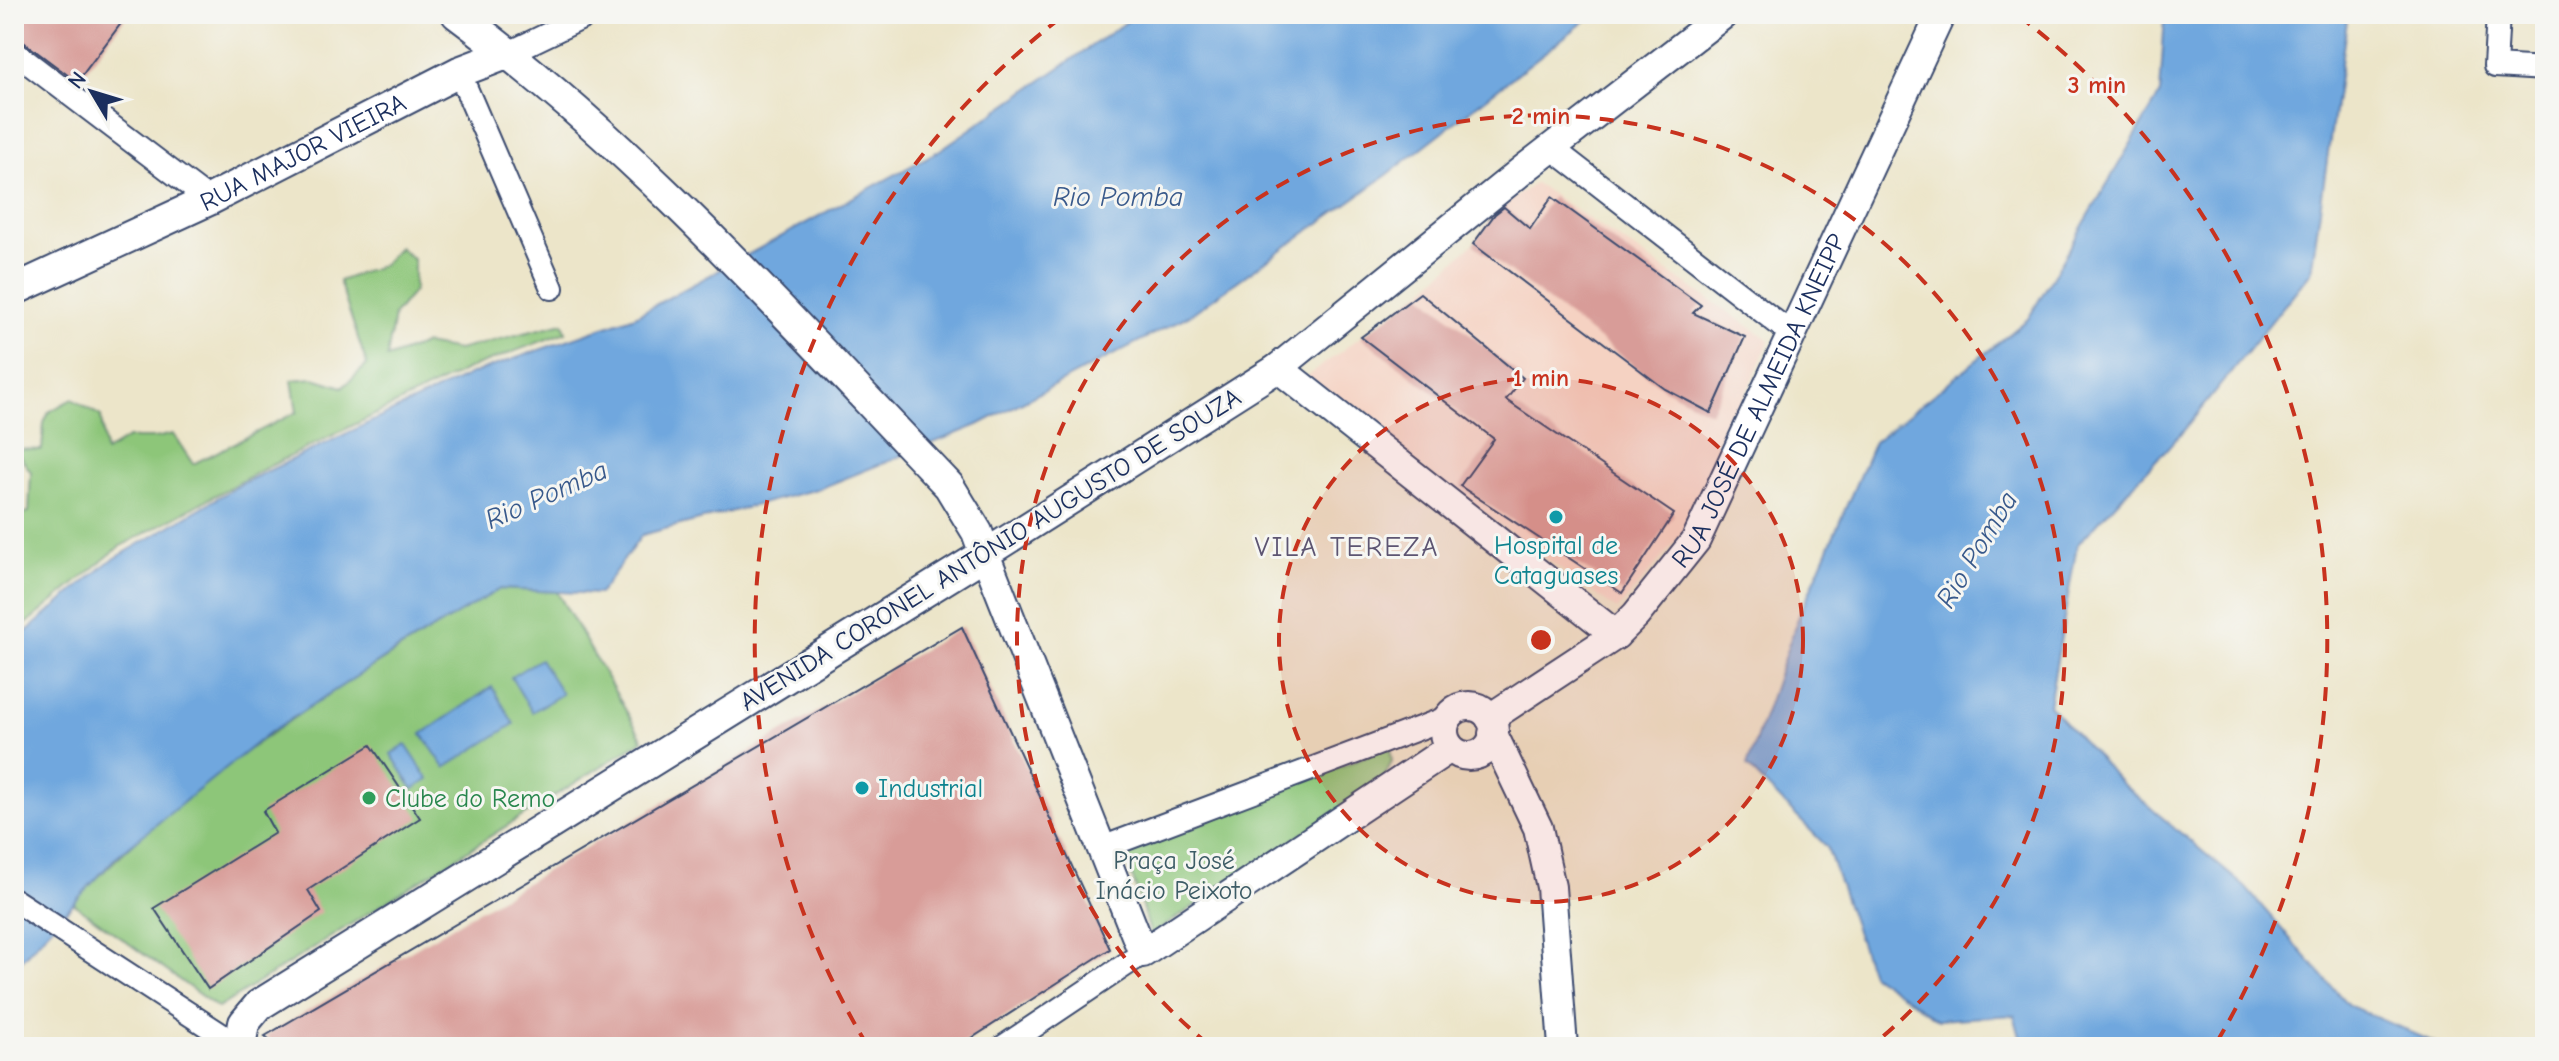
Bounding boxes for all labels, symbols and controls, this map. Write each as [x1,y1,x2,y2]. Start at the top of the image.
north arrow [52,52,132,132]
text: N [62,67,92,94]
text: 3 min [2068,71,2126,99]
street label: RUA MAJOR VIEIRA [196,88,411,218]
text: 2 min [1512,102,1570,130]
water label: Rio Pomba [1053,181,1183,213]
street label: RUA JOSÉ DE ALMEIDA KNEIPP [1666,229,1853,574]
text: 1 min [1513,364,1569,392]
street label: AVENIDA CORONEL ANTÔNIO AUGUSTO DE SOUZA [734,381,1246,718]
water label: Rio Pomba [480,454,612,536]
water label: Rio Pomba [1930,485,2024,614]
marker: Hospital de Cataguases [1547,508,1565,526]
district label: VILA TEREZA [1254,531,1440,563]
place label: Hospital de Cataguases [1494,531,1618,591]
centre of rings [1527,626,1555,654]
place label: Industrial [878,774,983,804]
marker: Industrial [853,779,871,797]
place label: Clube do Remo [385,784,555,814]
marker: Clube do Remo [360,789,378,807]
park label: Praça José Inácio Peixoto [1096,846,1252,906]

